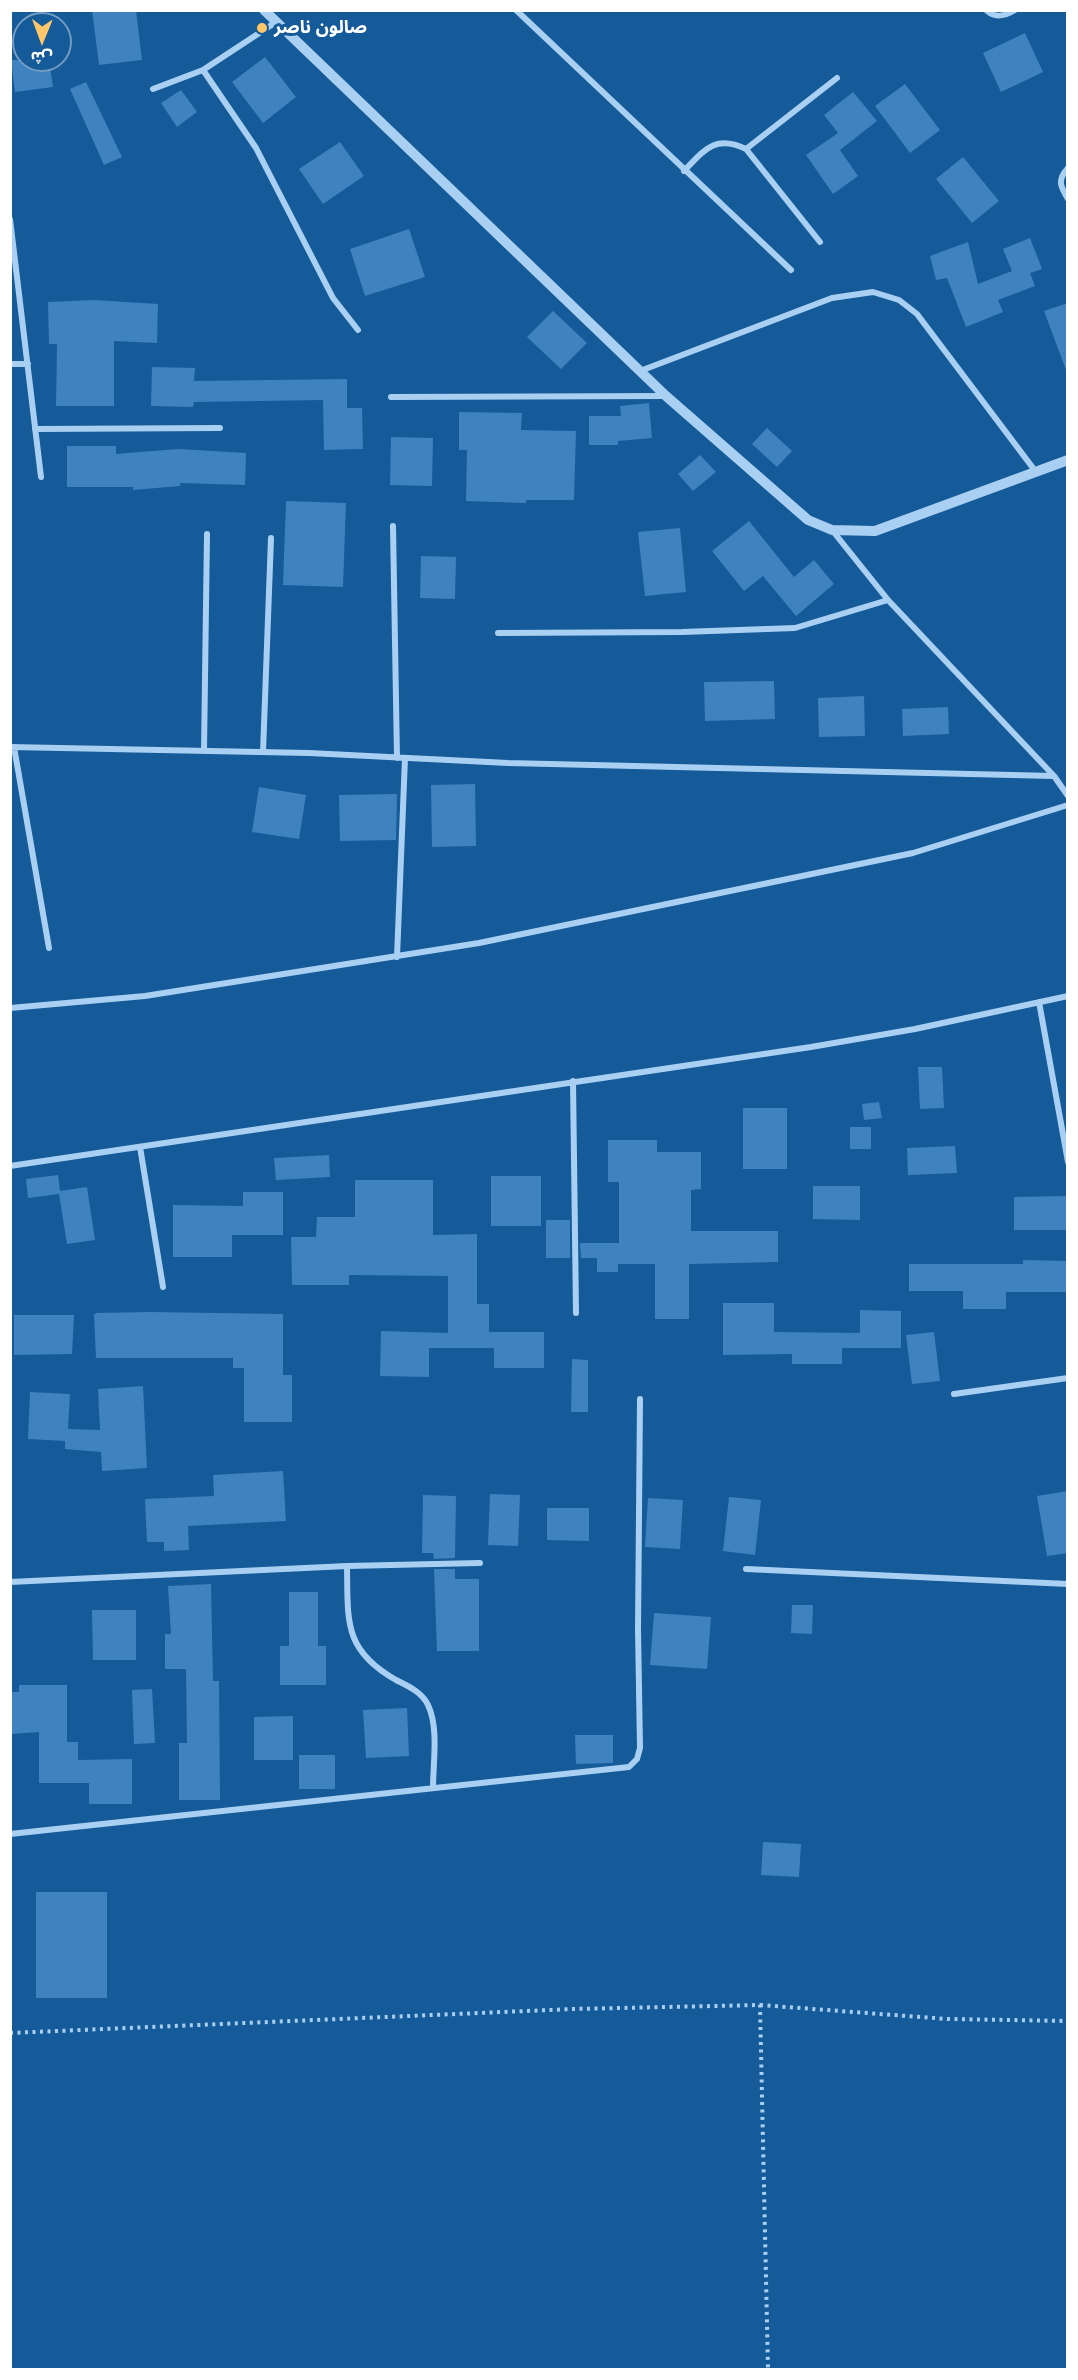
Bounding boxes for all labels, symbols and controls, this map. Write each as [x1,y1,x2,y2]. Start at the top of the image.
north arrow [12,12,72,72]
place label: صالون ناصر [274,17,367,39]
marker: صالون ناصر [255,21,269,35]
text: ش [31,47,53,69]

